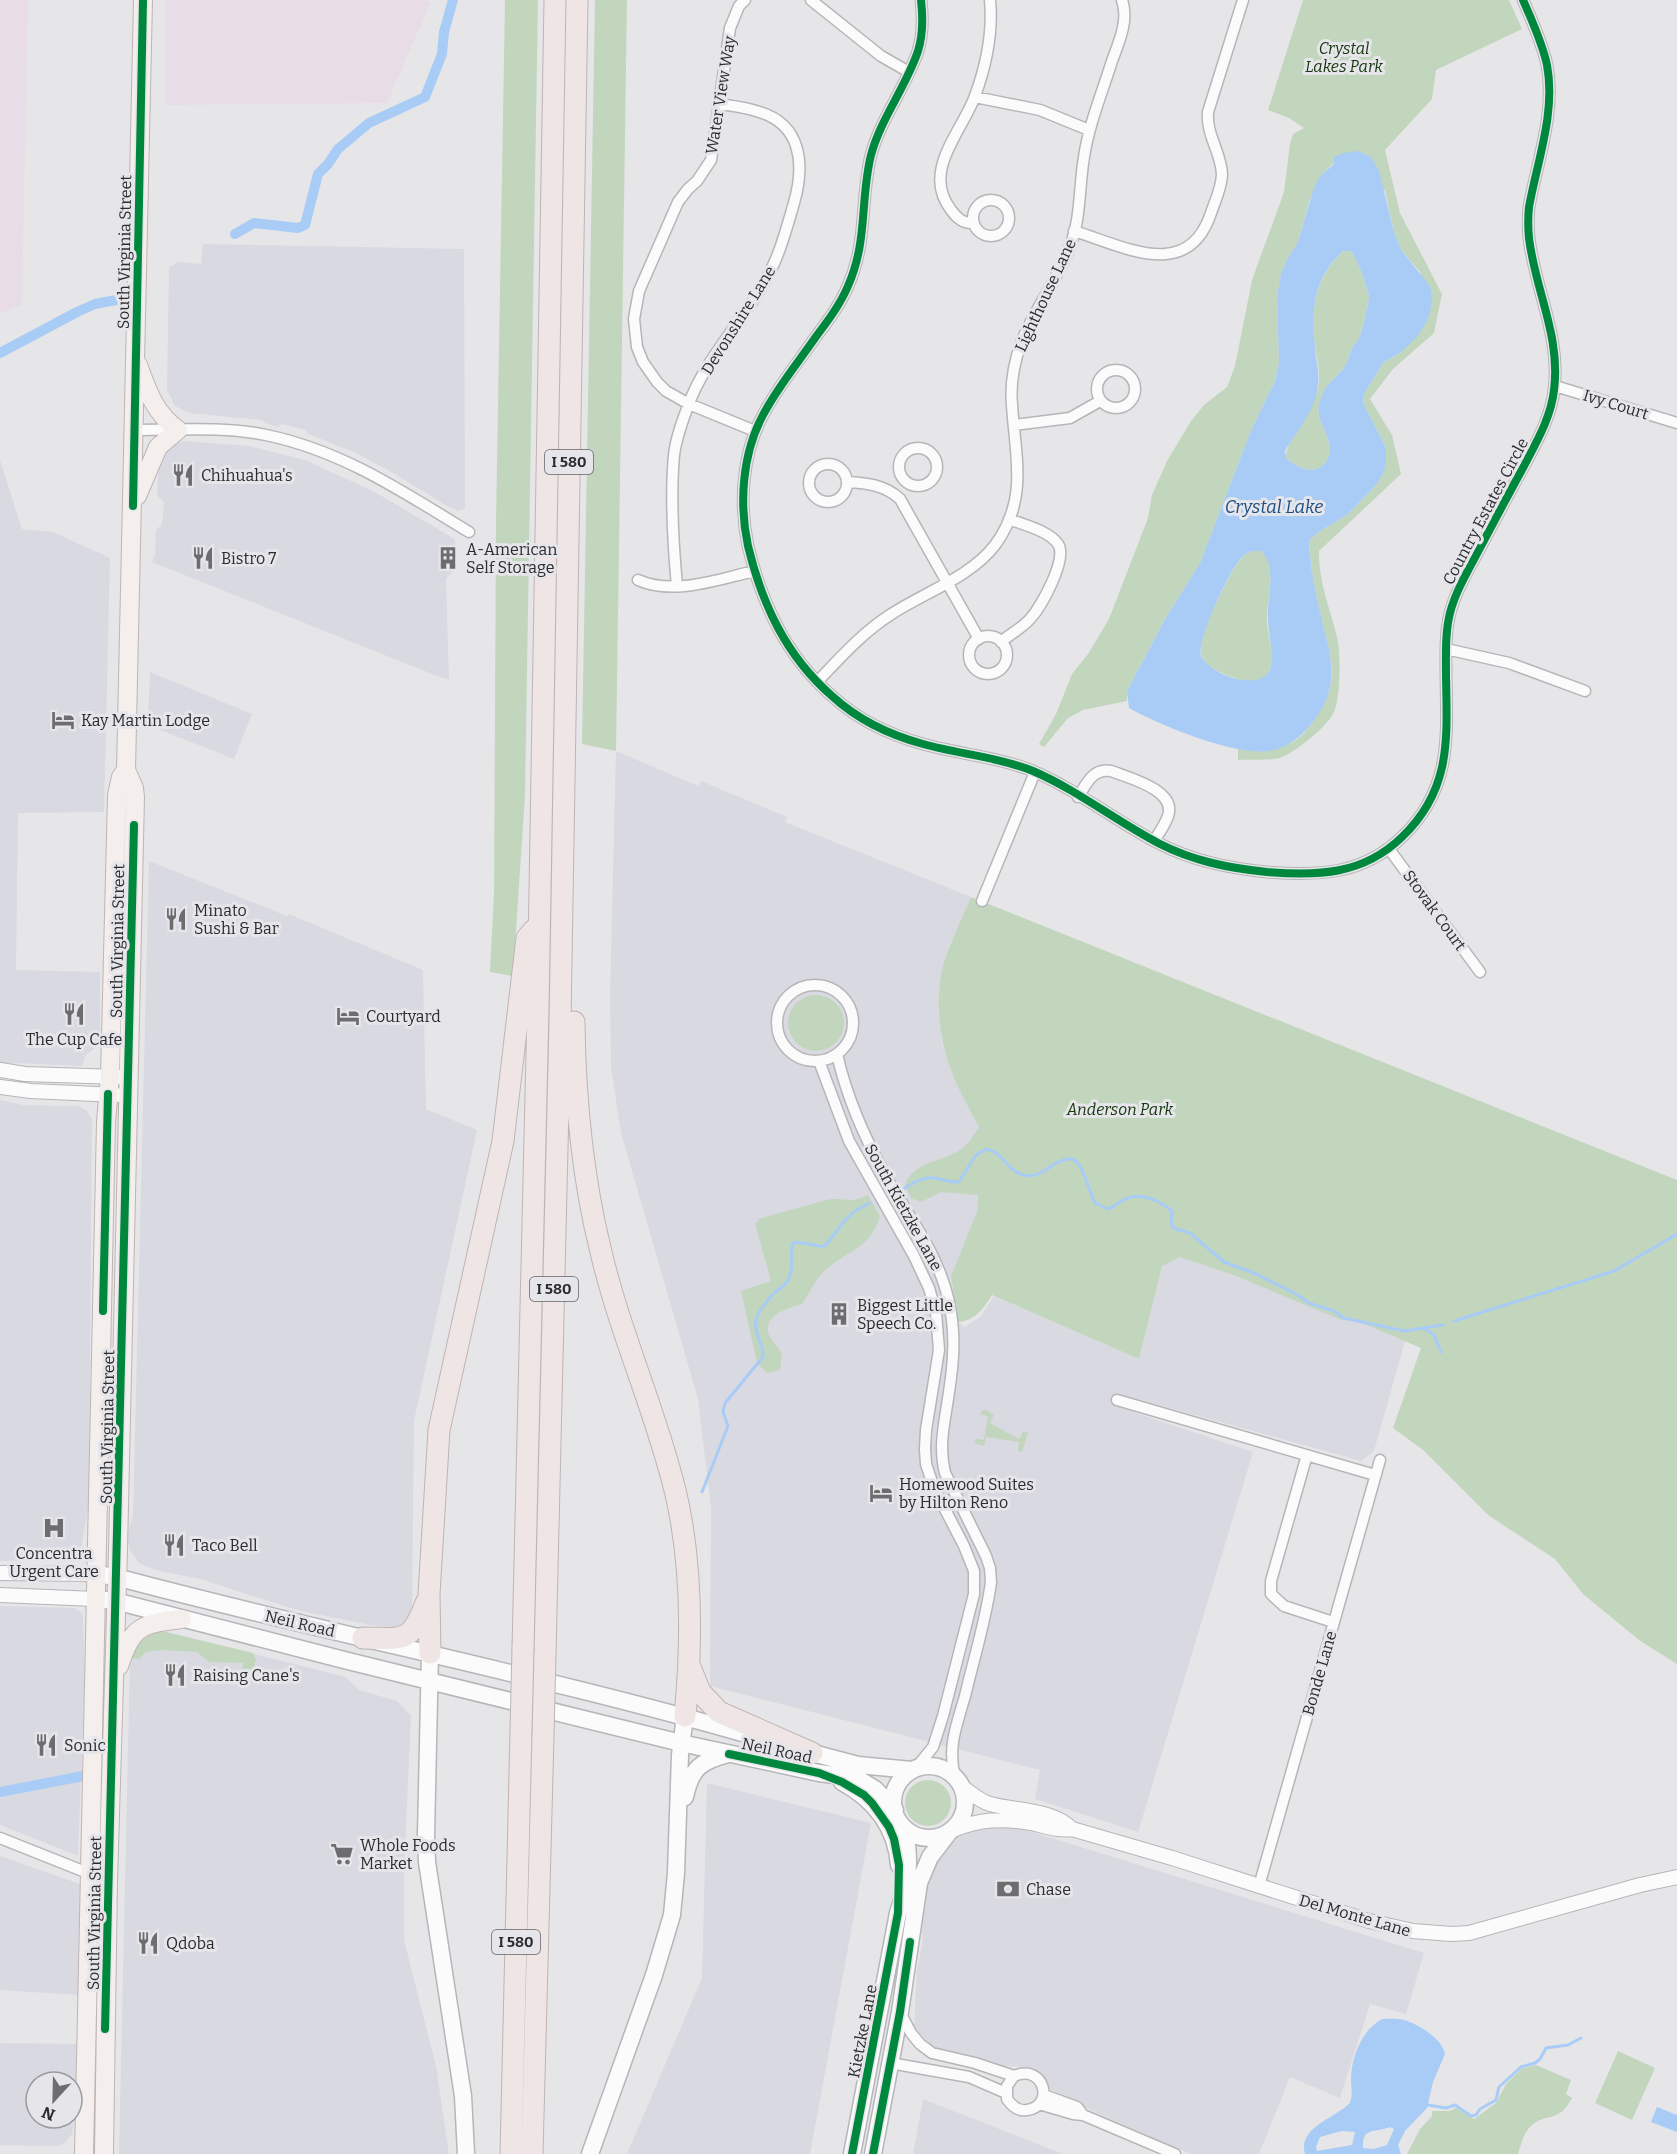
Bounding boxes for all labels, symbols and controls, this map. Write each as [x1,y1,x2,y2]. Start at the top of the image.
street label: Water View Way [702,34,739,156]
park label: Crystal Lakes Park [1305,39,1383,76]
street label: South Virginia Street [114,174,135,329]
street label: Lighthouse Lane [1011,236,1080,355]
street label: Devonshire Lane [697,262,779,378]
street label: Ivy Court [1581,386,1651,423]
street label: Country Estates Circle [1439,435,1532,588]
road number: I 580 [545,450,593,474]
restaurant icon: Chihuahua's [170,462,196,488]
place label: Chihuahua's [201,466,293,485]
water label: Crystal Lake [1225,496,1323,518]
place label: A-American Self Storage [466,540,557,577]
restaurant icon: Bistro 7 [190,545,216,571]
building icon: A-American Self Storage [435,545,461,571]
place label: Bistro 7 [221,549,276,568]
hotel icon: Kay Martin Lodge [50,707,76,733]
place label: Kay Martin Lodge [81,711,210,730]
street label: South Virginia Street [107,863,128,1018]
street label: Stovak Court [1399,866,1470,954]
place label: Minato Sushi & Bar [194,901,279,938]
restaurant icon: Minato Sushi & Bar [163,906,189,932]
restaurant icon: The Cup Cafe [61,1001,87,1027]
hotel icon: Courtyard [335,1003,361,1029]
place label: Courtyard [366,1007,441,1026]
place label: The Cup Cafe [26,1030,122,1049]
park label: Anderson Park [1066,1100,1174,1119]
street label: South Kietzke Lane [861,1141,946,1274]
road number: I 580 [530,1277,578,1301]
place label: Biggest Little Speech Co. [857,1296,953,1333]
building icon: Biggest Little Speech Co. [826,1301,852,1327]
street label: South Virginia Street [97,1349,118,1504]
place label: Homewood Suites by Hilton Reno [899,1475,1034,1512]
hotel icon: Homewood Suites by Hilton Reno [868,1480,894,1506]
hospital icon: Concentra Urgent Care [41,1515,67,1541]
restaurant icon: Taco Bell [161,1532,187,1558]
place label: Taco Bell [192,1536,258,1555]
place label: Concentra Urgent Care [9,1544,99,1581]
street label: Neil Road [263,1606,337,1641]
street label: Bonde Lane [1298,1629,1341,1718]
restaurant icon: Raising Cane's [162,1662,188,1688]
place label: Raising Cane's [193,1666,300,1685]
restaurant icon: Sonic [33,1732,59,1758]
street label: Neil Road [740,1734,814,1767]
place label: Sonic [64,1736,106,1755]
street label: South Virginia Street [84,1835,105,1990]
place label: Whole Foods Market [360,1836,456,1873]
supermarket icon: Whole Foods Market [329,1841,355,1867]
bank icon: Chase [995,1876,1021,1902]
place label: Chase [1026,1880,1071,1899]
street label: Del Monte Lane [1297,1890,1413,1940]
restaurant icon: Qdoba [135,1930,161,1956]
road number: I 580 [492,1930,540,1954]
place label: Qdoba [166,1934,215,1953]
street label: Kietzke Lane [844,1983,881,2079]
north arrow [24,2070,84,2130]
text: N [39,2102,58,2125]

